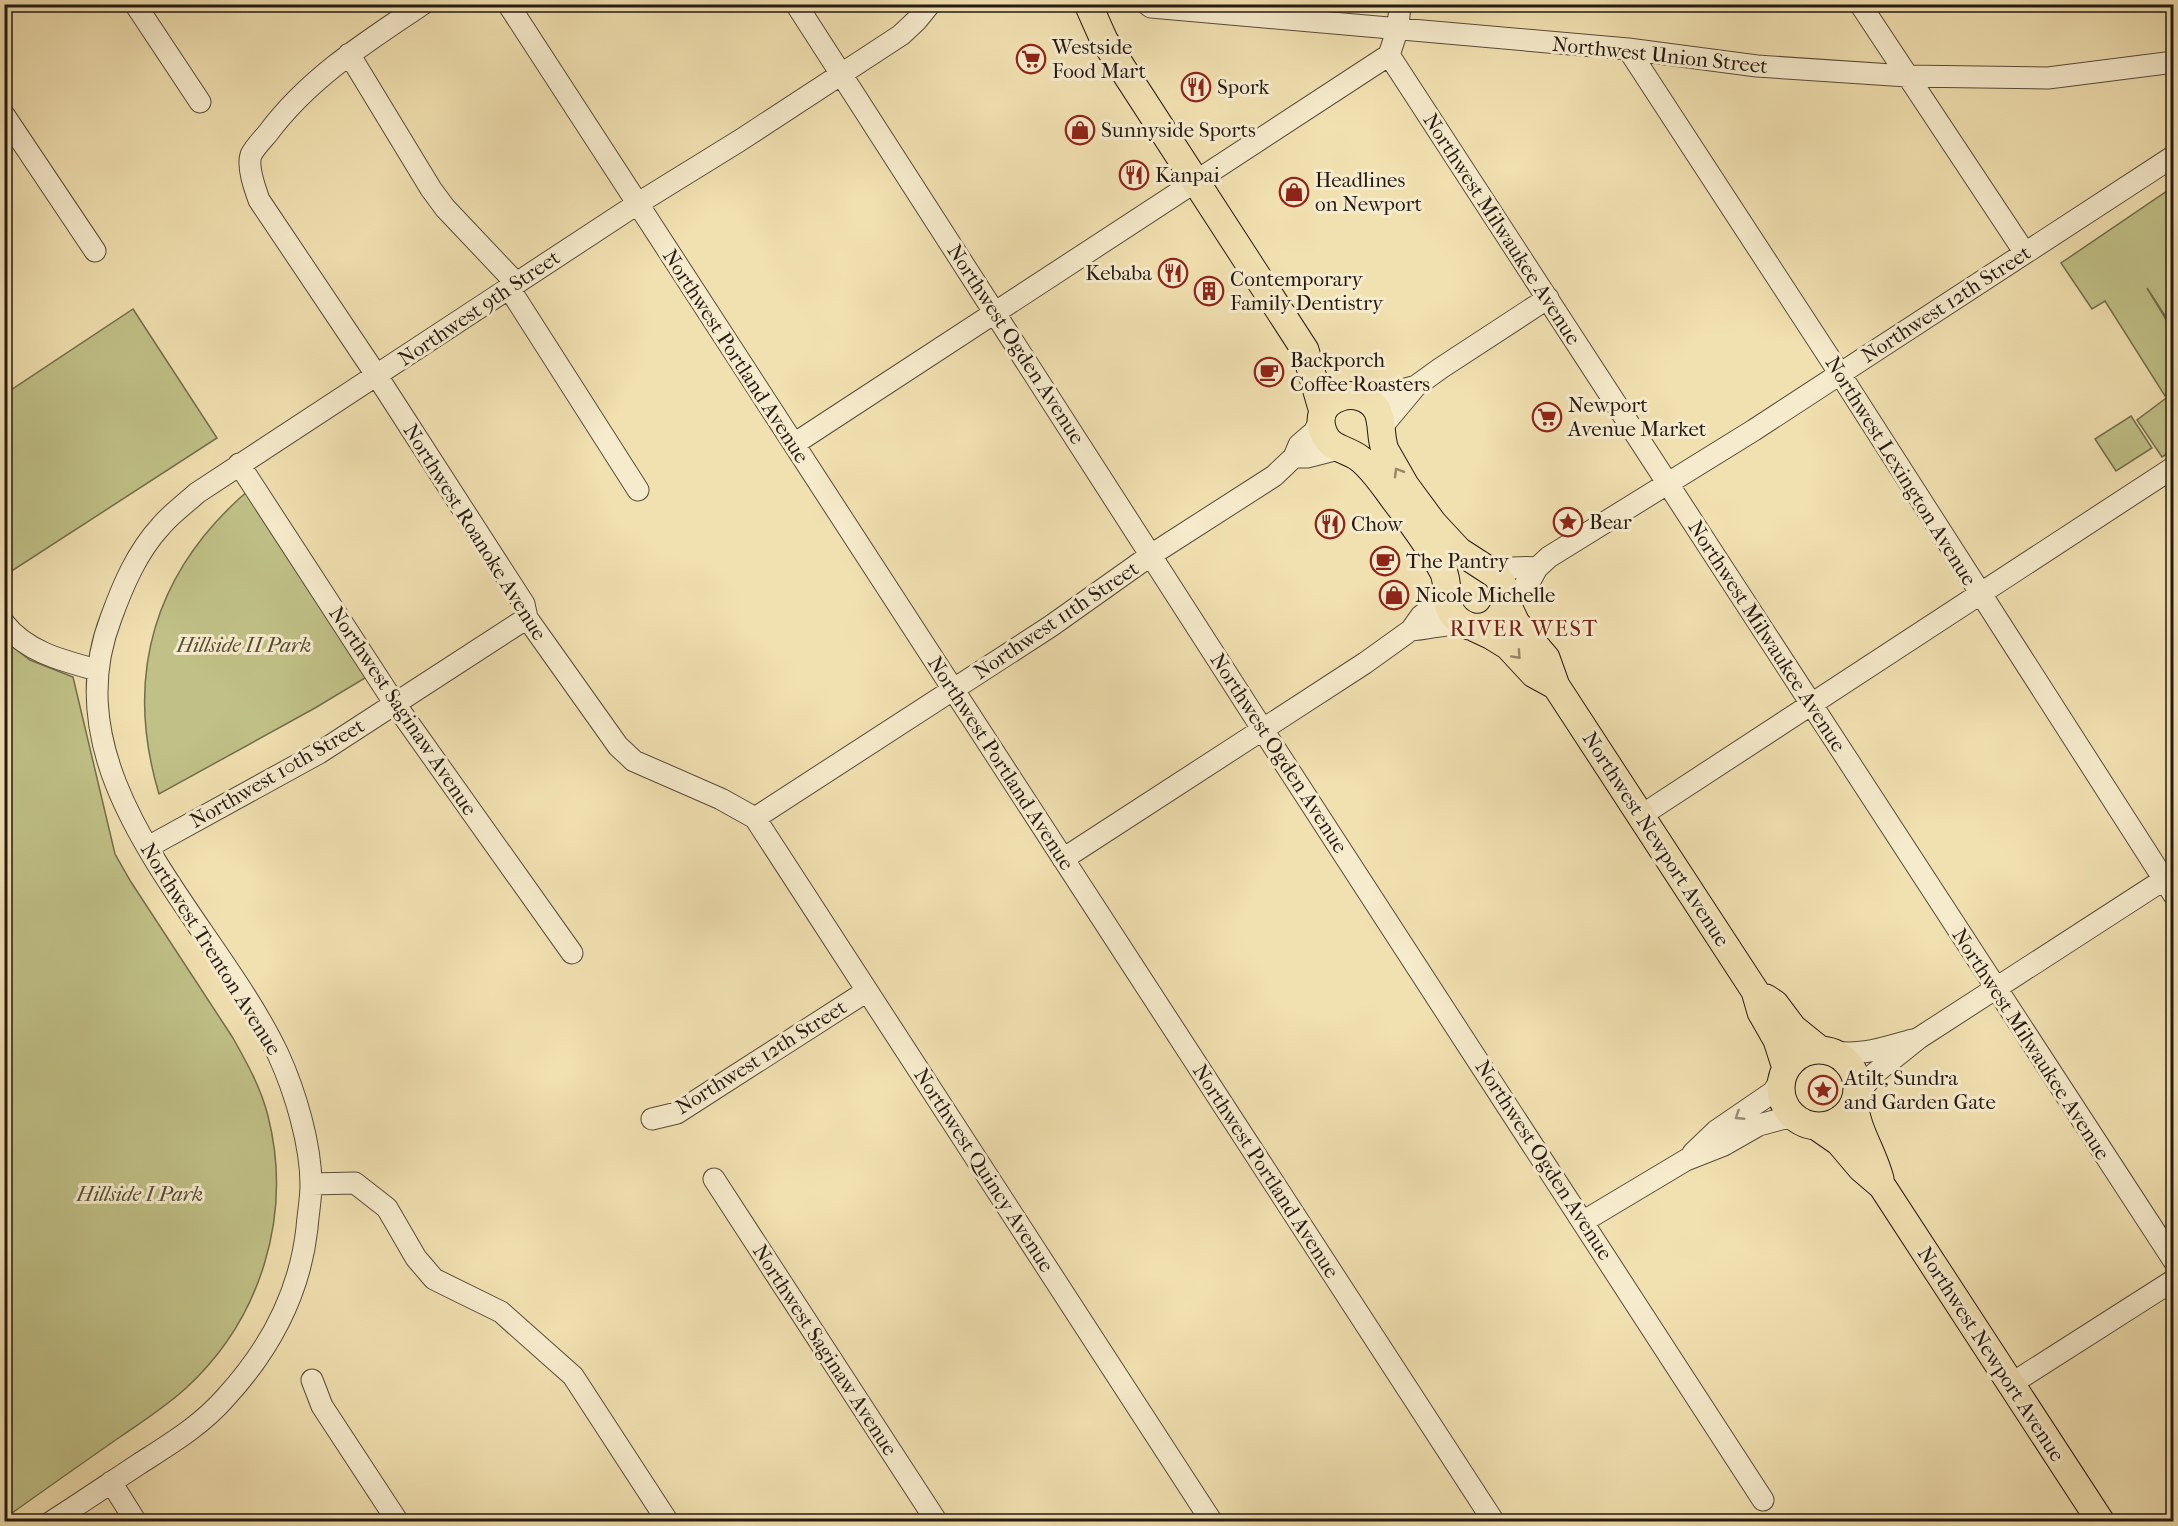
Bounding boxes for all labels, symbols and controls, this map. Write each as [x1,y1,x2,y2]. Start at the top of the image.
street label: Northwest Union Street [1551,32,1769,78]
place label: Westside Food Mart [1051,35,1146,83]
supermarket icon: Westside Food Mart [1015,43,1047,75]
restaurant icon: Spork [1180,71,1212,103]
place label: Spork [1217,75,1269,99]
street label: Northwest Milwaukee Avenue [1418,109,1586,349]
shop icon: Sunnyside Sports [1064,114,1096,146]
place label: Sunnyside Sports [1101,118,1256,142]
restaurant icon: Kanpai [1118,159,1150,191]
place label: Kanpai [1155,163,1220,187]
place label: Headlines on Newport [1315,168,1423,216]
shop icon: Headlines on Newport [1278,176,1310,208]
street label: Northwest Ogden Avenue [942,240,1090,448]
street label: Northwest 12th Street [1857,240,2035,368]
street label: Northwest 9th Street [394,245,565,371]
street label: Northwest Portland Avenue [658,245,814,467]
restaurant icon: Kebaba [1157,257,1189,289]
place label: Kebaba [1085,261,1152,285]
place label: Contemporary Family Dentistry [1230,267,1384,315]
building icon: Contemporary Family Dentistry [1193,275,1225,307]
place label: Backporch Coffee Roasters [1290,348,1430,396]
street label: Northwest Lexington Avenue [1820,352,1982,590]
cafe icon: Backporch Coffee Roasters [1253,356,1285,388]
place label: Newport Avenue Market [1567,393,1707,441]
supermarket icon: Newport Avenue Market [1531,401,1563,433]
street label: Northwest Roanoke Avenue [398,419,552,645]
one-way arrow [1393,468,1405,478]
place icon: Bear [1552,506,1584,538]
restaurant icon: Chow [1314,508,1346,540]
place label: Bear [1589,510,1632,534]
place label: Chow [1351,512,1404,536]
street label: Northwest Milwaukee Avenue [1683,516,1851,756]
cafe icon: The Pantry [1369,545,1401,577]
place label: The Pantry [1406,549,1510,573]
street label: Northwest 11th Street [969,556,1143,684]
shop icon: Nicole Michelle [1378,579,1410,611]
place label: Nicole Michelle [1415,583,1555,607]
street label: Northwest Saginaw Avenue [324,602,482,820]
district label: RIVER WEST [1449,616,1599,642]
park label: Hillside II Park [176,633,311,657]
street label: Northwest Ogden Avenue [1205,649,1353,857]
one-way arrow [1510,649,1521,659]
street label: Northwest Portland Avenue [923,652,1079,874]
street label: Northwest 10th Street [185,713,369,833]
street label: Northwest Newport Avenue [1577,727,1735,951]
street label: Northwest Trenton Avenue [136,838,286,1060]
street label: Northwest Milwaukee Avenue [1947,924,2115,1164]
street label: Northwest 12th Street [671,994,851,1119]
street label: Northwest Ogden Avenue [1470,1056,1618,1264]
street label: Northwest Portland Avenue [1188,1060,1344,1282]
street label: Northwest Quincy Avenue [909,1064,1059,1276]
place label: Atilt, Sundra and Garden Gate [1843,1066,1996,1114]
place icon: Atilt, Sundra and Garden Gate [1807,1074,1839,1106]
one-way arrow [1735,1109,1746,1120]
park label: Hillside I Park [76,1182,203,1206]
street label: Northwest Saginaw Avenue [748,1240,902,1460]
street label: Northwest Newport Avenue [1912,1242,2070,1466]

